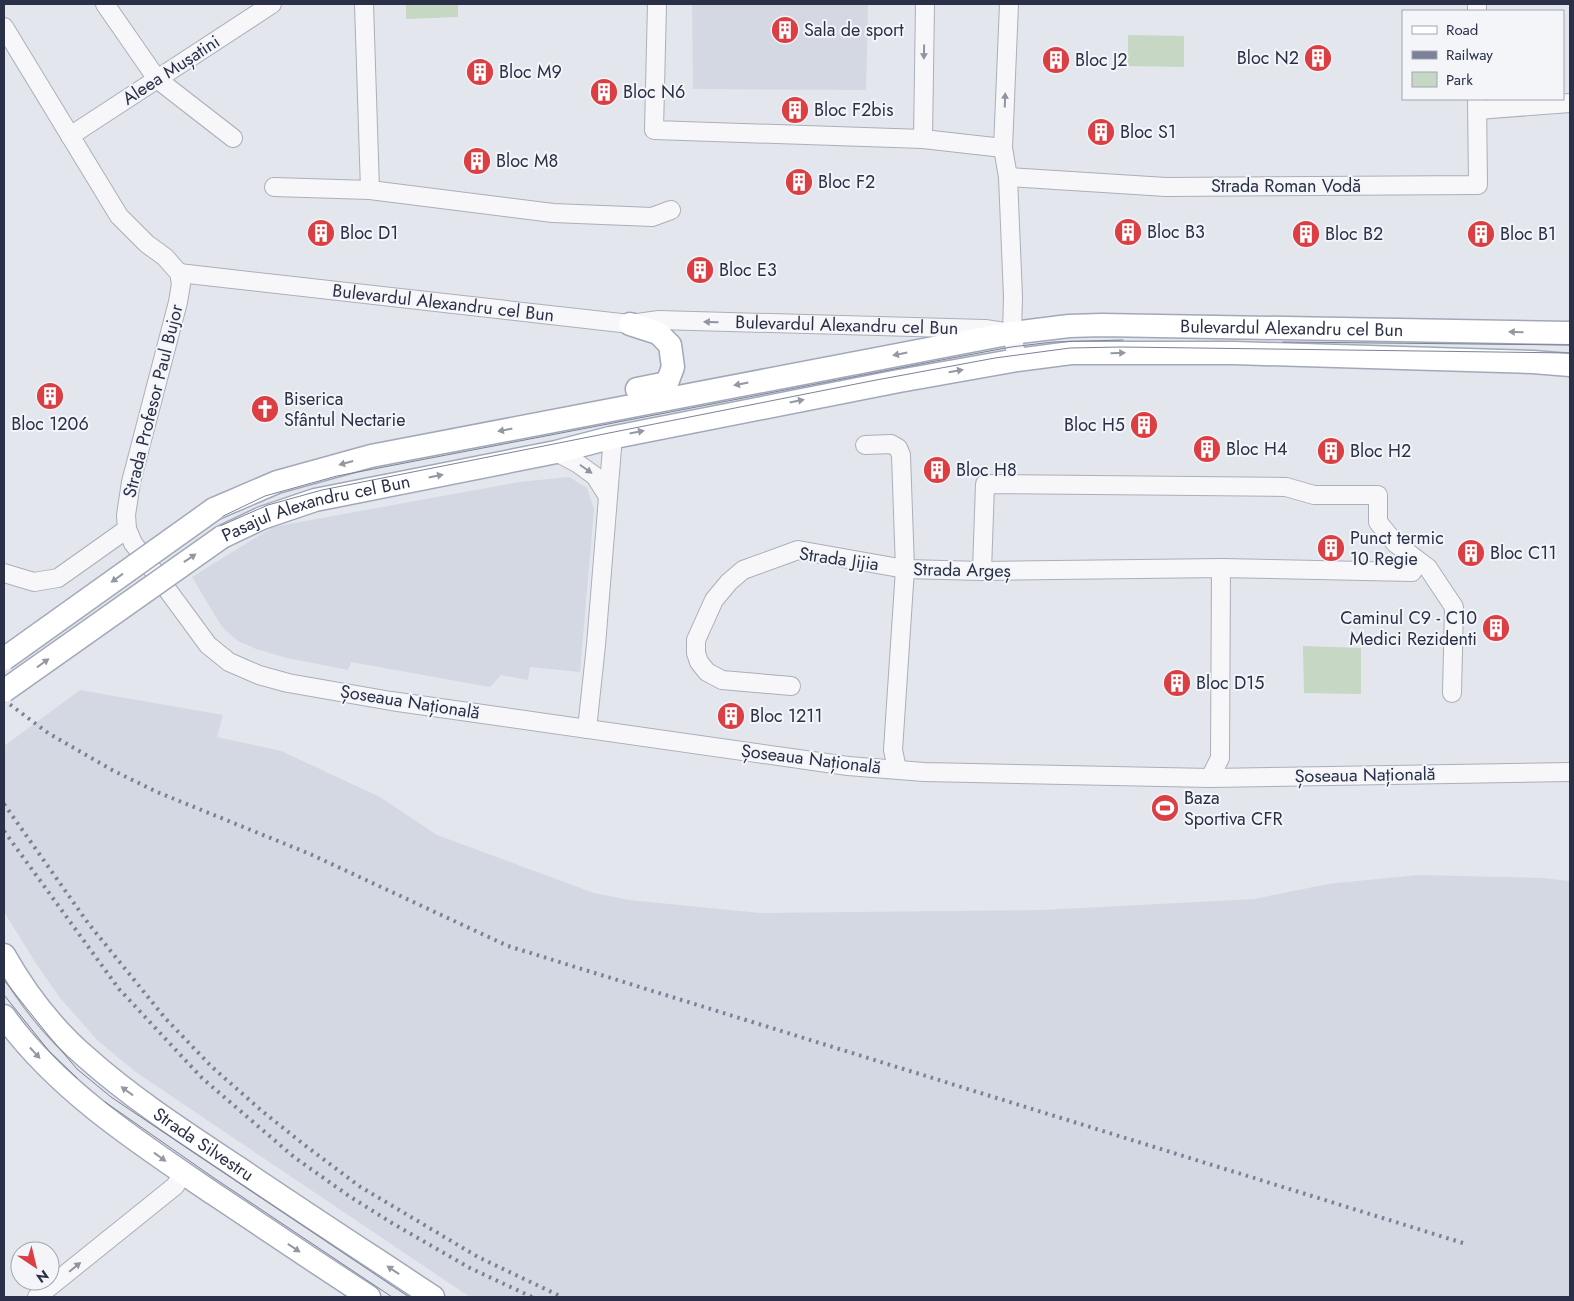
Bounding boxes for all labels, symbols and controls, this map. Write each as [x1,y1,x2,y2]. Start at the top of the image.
legend [1402,10,1564,100]
building icon: Sala de sport [770,15,800,45]
place label: Sala de sport [804,17,904,43]
text: Road [1446,19,1478,41]
street label: Aleea Mușatini [117,29,225,111]
building icon: Bloc N2 [1303,43,1333,73]
text: Railway [1446,44,1493,66]
one-way arrow [920,45,928,61]
building icon: Bloc J2 [1041,45,1071,75]
place label: Bloc N2 [1237,45,1299,71]
place label: Bloc J2 [1075,47,1128,73]
building icon: Bloc M9 [465,57,495,87]
place label: Bloc M9 [499,59,562,85]
text: Park [1446,69,1473,91]
building icon: Bloc N6 [589,77,619,107]
place label: Bloc N6 [623,79,685,105]
one-way arrow [1001,91,1009,107]
building icon: Bloc F2bis [780,95,810,125]
place label: Bloc F2bis [814,97,893,123]
building icon: Bloc S1 [1086,117,1116,147]
place label: Bloc S1 [1120,119,1176,145]
building icon: Bloc M8 [462,146,492,176]
place label: Bloc M8 [496,148,558,174]
building icon: Bloc F2 [784,167,814,197]
place label: Bloc F2 [818,169,875,195]
street label: Strada Roman Vodă [1211,173,1361,199]
building icon: Bloc B3 [1113,217,1143,247]
building icon: Bloc D1 [306,218,336,248]
place label: Bloc B3 [1147,219,1205,245]
building icon: Bloc B2 [1291,219,1321,249]
building icon: Bloc B1 [1466,219,1496,249]
place label: Bloc D1 [340,220,398,246]
place label: Bloc B2 [1325,221,1383,247]
place label: Bloc B1 [1500,221,1556,247]
building icon: Bloc E3 [685,255,715,285]
place label: Bloc E3 [719,257,777,283]
street label: Bulevardul Alexandru cel Bun [331,277,556,328]
street label: Strada Profesor Paul Bujor [116,301,190,501]
street label: Bulevardul Alexandru cel Bun [735,309,959,341]
street label: Bulevardul Alexandru cel Bun [1180,313,1404,343]
one-way arrow [703,317,719,325]
one-way arrow [1508,327,1524,335]
one-way arrow [1110,349,1126,357]
one-way arrow [892,350,908,358]
one-way arrow [949,366,965,374]
one-way arrow [733,380,748,388]
building icon: Bloc 1206 [35,381,65,411]
place label: Biserica Sfântul Nectarie [284,386,405,433]
church icon: Biserica Sfântul Nectarie [250,394,280,424]
one-way arrow [789,397,804,405]
building icon: Bloc H5 [1129,410,1159,440]
place label: Bloc 1206 [11,411,89,437]
place label: Bloc H5 [1064,412,1125,438]
one-way arrow [497,426,512,434]
one-way arrow [630,428,646,436]
building icon: Bloc H4 [1192,434,1222,464]
place label: Bloc H4 [1226,436,1287,462]
building icon: Bloc H2 [1316,436,1346,466]
place label: Bloc H2 [1350,438,1411,464]
building icon: Bloc H8 [922,455,952,485]
place label: Bloc H8 [956,457,1017,483]
one-way arrow [338,460,353,468]
one-way arrow [579,464,592,474]
street label: Pasajul Alexandru cel Bun [217,468,412,548]
one-way arrow [428,472,443,480]
place label: Punct termic 10 Regie [1350,525,1444,572]
building icon: Punct termic 10 Regie [1316,533,1346,563]
building icon: Bloc C11 [1456,538,1486,568]
place label: Bloc C11 [1490,540,1557,566]
street label: Strada Jijia [797,541,881,577]
one-way arrow [183,554,197,563]
street label: Strada Argeș [913,556,1011,584]
one-way arrow [110,573,124,583]
place label: Caminul C9 - C10 Medici Rezidenti [1340,605,1477,652]
building icon: Caminul C9 - C10 Medici Rezidenti [1481,613,1511,643]
one-way arrow [36,658,50,668]
building icon: Bloc D15 [1162,668,1192,698]
place label: Bloc D15 [1196,670,1265,696]
street label: Șoseaua Națională [338,678,482,726]
building icon: Bloc 1211 [716,701,746,731]
place label: Bloc 1211 [750,703,823,729]
street label: Șoseaua Națională [740,738,882,780]
street label: Șoseaua Națională [1294,761,1436,789]
place label: Baza Sportiva CFR [1184,785,1283,832]
sports icon: Baza Sportiva CFR [1150,793,1180,823]
one-way arrow [29,1047,41,1059]
one-way arrow [121,1086,134,1096]
street label: Strada Silvestru [148,1101,259,1188]
one-way arrow [153,1151,166,1162]
north arrow [10,1241,60,1291]
one-way arrow [288,1243,301,1253]
one-way arrow [68,1261,81,1272]
text: N [32,1265,53,1288]
one-way arrow [386,1265,399,1275]

